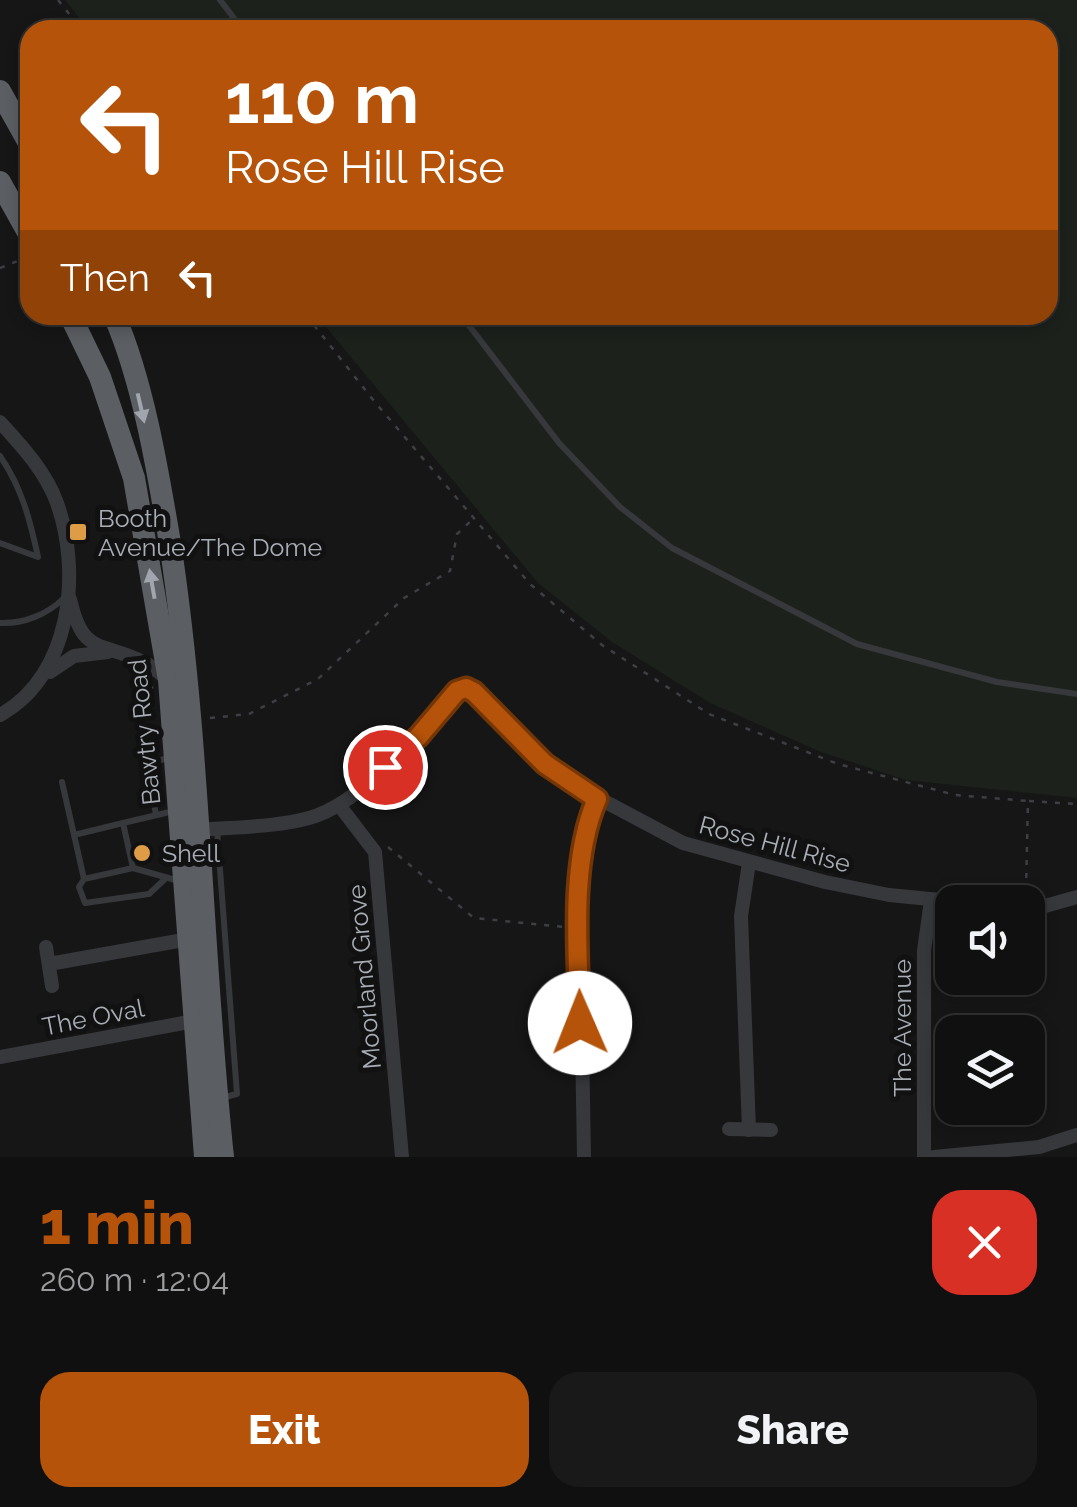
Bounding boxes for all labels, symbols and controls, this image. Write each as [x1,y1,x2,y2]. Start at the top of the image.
text: 110 m [225,57,419,139]
icon: left [60,60,190,190]
text: Rose Hill Rise [225,141,505,194]
icon: left [170,250,225,305]
text: Then [60,255,150,300]
one-way arrow [134,393,149,424]
place label: Booth Avenue/The Dome [98,503,322,562]
marker: Booth Avenue/The Dome [67,521,89,543]
one-way arrow [144,568,159,600]
street label: Bawtry Road [121,658,167,806]
pin [343,725,428,810]
icon: arrive [358,740,413,795]
street label: Rose Hill Rise [696,809,854,879]
place label: Shell [162,838,220,868]
marker: Shell [131,842,153,864]
street label: Moorland Grove [341,883,387,1071]
map controls [935,885,1045,1125]
button: sound [935,885,1045,995]
street label: The Avenue [887,959,917,1097]
position arrow [528,971,632,1075]
street label: The Oval [40,992,147,1042]
button: layers [935,1015,1045,1125]
text: 1 min [40,1188,194,1258]
button: close [932,1190,1037,1295]
text: 260 m · 12:04 [40,1261,229,1298]
button: Exit [40,1372,529,1487]
button: Share [549,1372,1037,1487]

